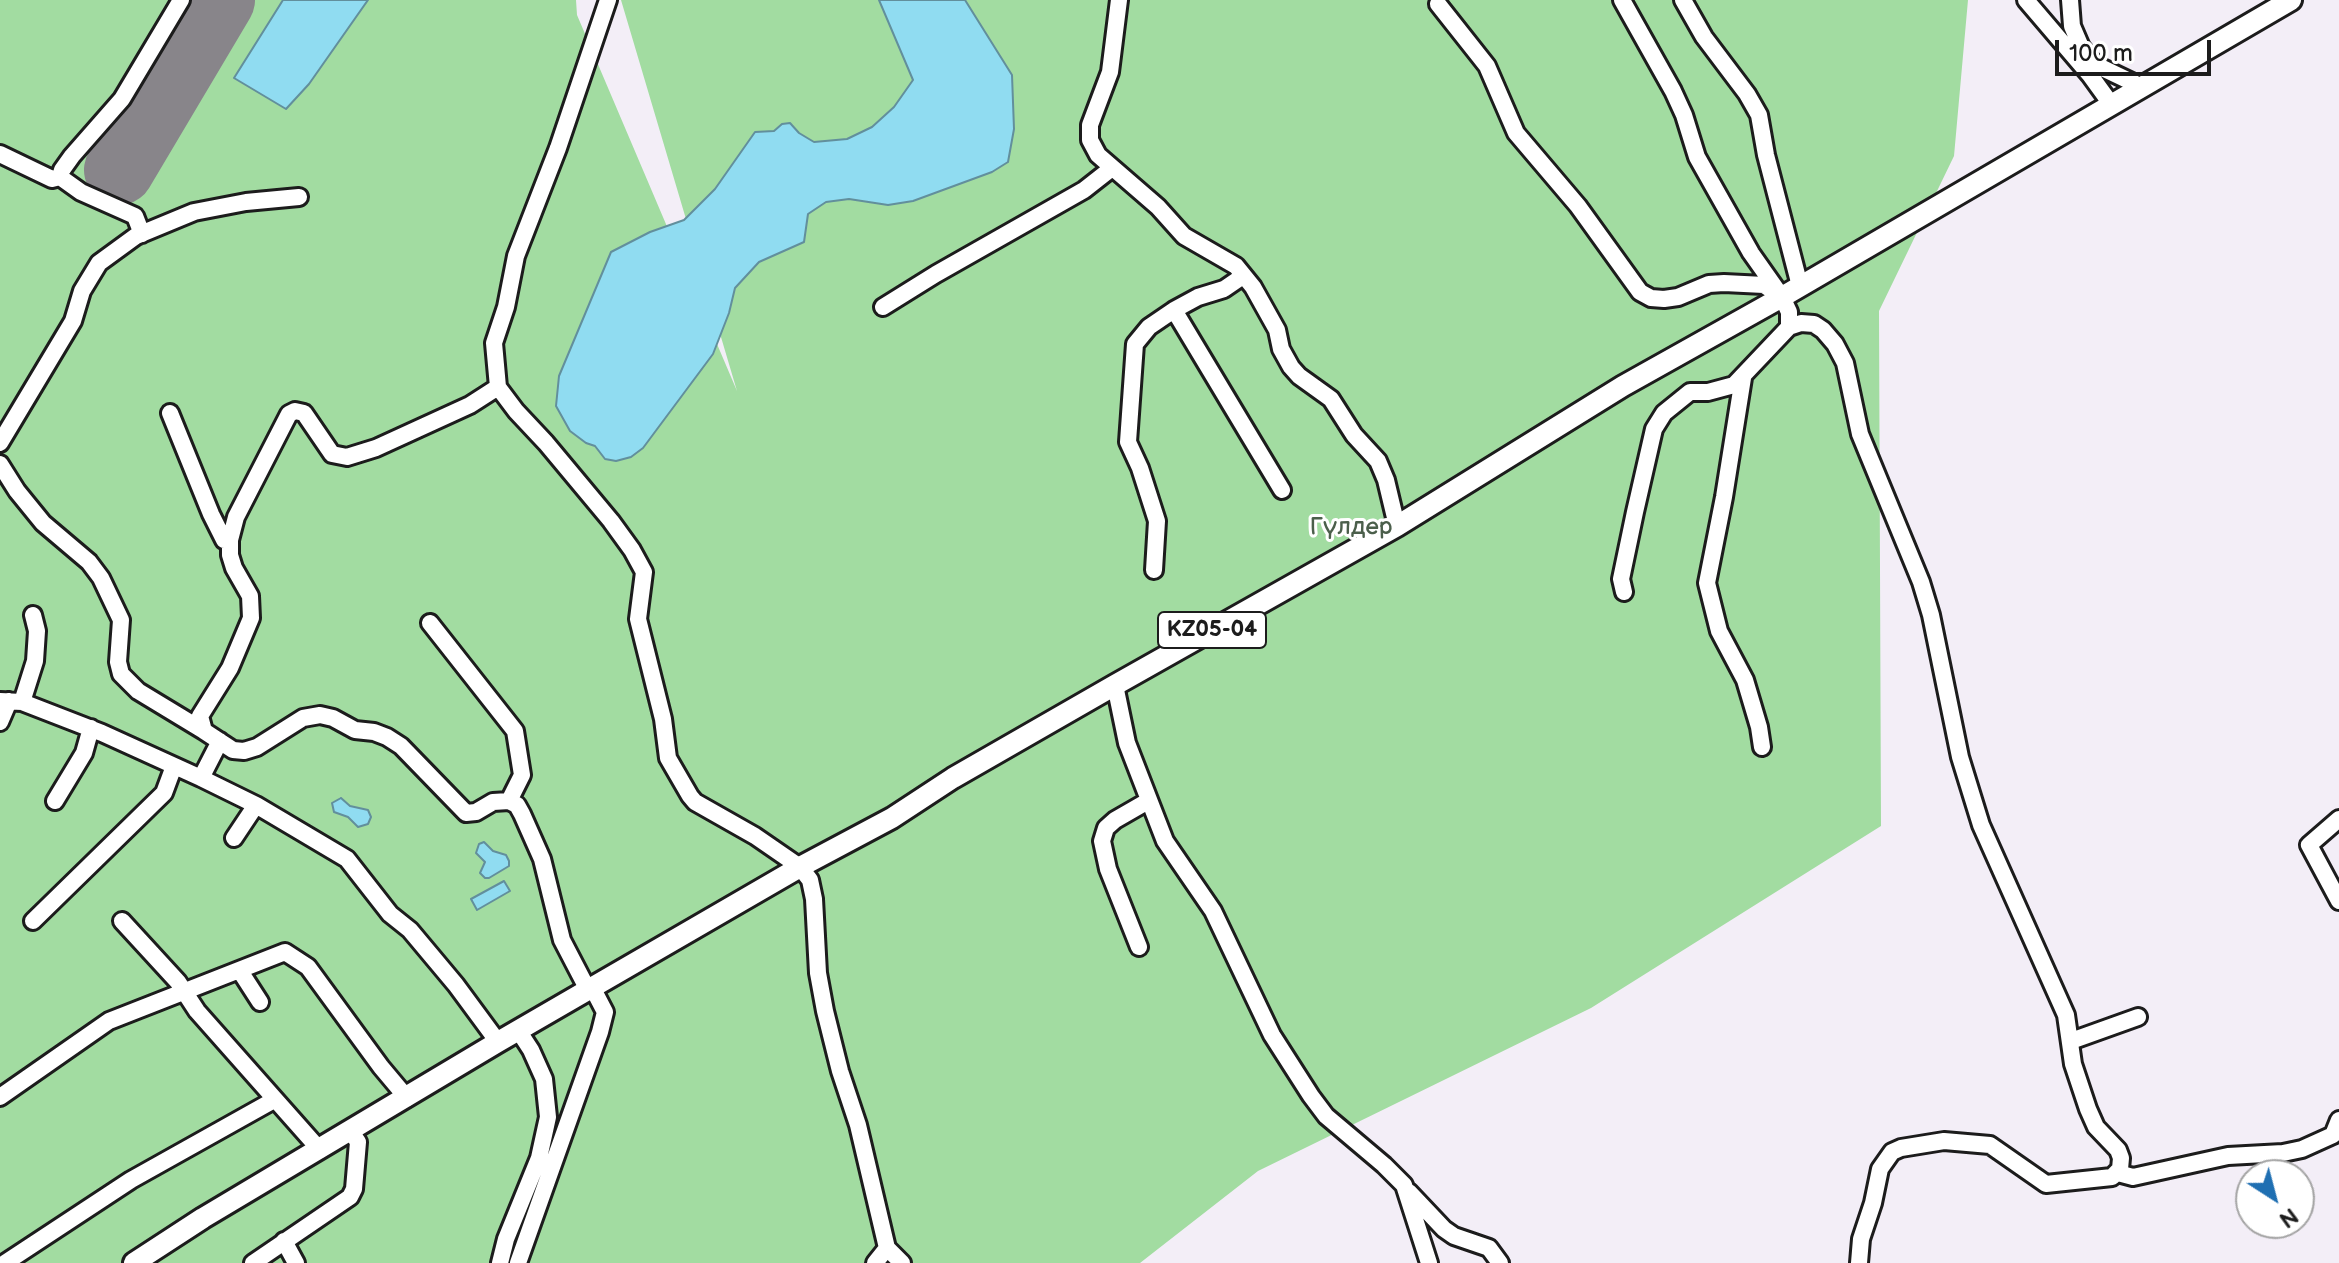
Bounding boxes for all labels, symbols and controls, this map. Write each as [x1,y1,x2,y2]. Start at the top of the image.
scale bar [2059,24,2215,74]
text: 100 m [2069,39,2133,68]
park label: Гүлдер [1310,514,1392,542]
road number: KZ05-04 [1158,612,1266,648]
north arrow [2235,1159,2315,1239]
text: N [2274,1201,2303,1233]

